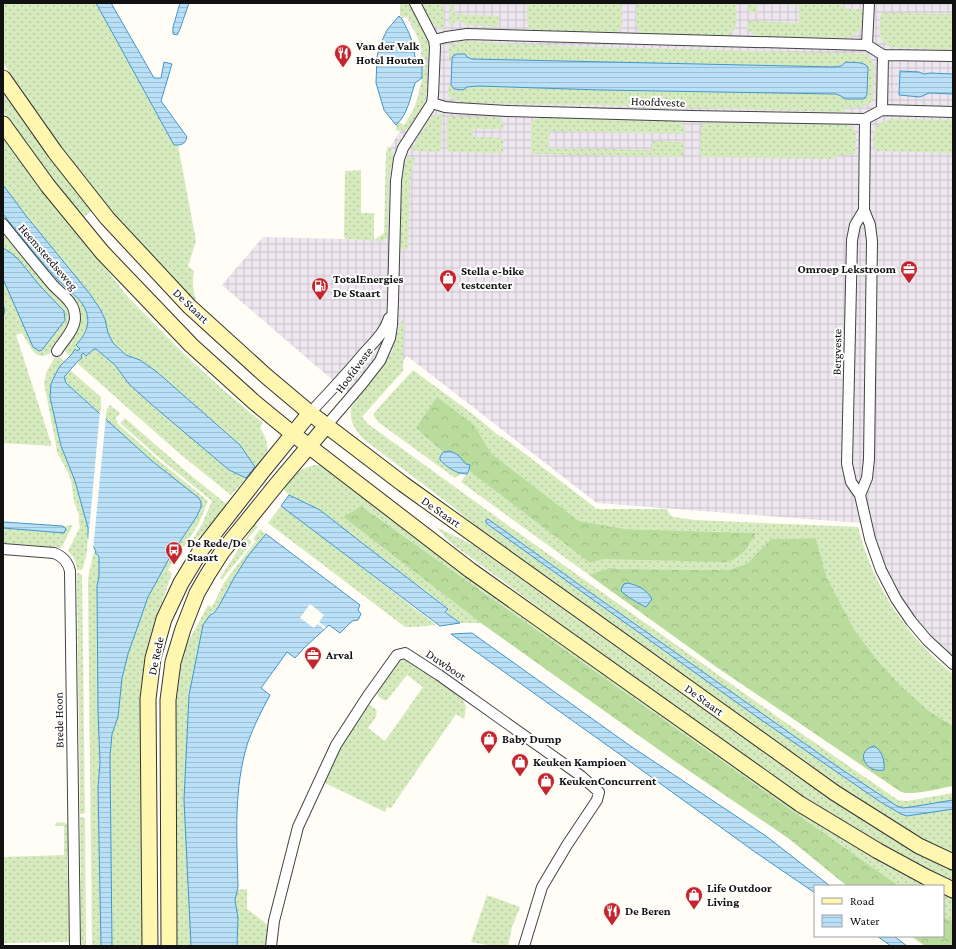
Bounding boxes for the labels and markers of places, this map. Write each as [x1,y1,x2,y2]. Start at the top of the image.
place label: Van der Valk Hotel Houten [355,39,424,67]
restaurant icon: Van der Valk Hotel Houten [333,43,353,68]
office icon: Omroep Lekstroom [899,259,919,284]
place label: Omroep Lekstroom [797,262,897,276]
place label: Stella e-bike testcenter [461,264,525,292]
shop icon: Stella e-bike testcenter [438,268,458,293]
place label: TotalEnergies De Staart [333,272,404,300]
fuel station icon: TotalEnergies De Staart [310,276,330,301]
place label: De Rede/De Staart [187,536,247,564]
bus stop icon: De Rede/De Staart [164,540,184,565]
office icon: Arval [303,645,323,670]
place label: Arval [325,648,354,662]
shop icon: Baby Dump [479,729,499,754]
place label: Baby Dump [502,732,562,746]
shop icon: Keuken Kampioen [510,752,530,777]
place label: Keuken Kampioen [533,755,626,769]
shop icon: KeukenConcurrent [536,771,556,796]
place label: KeukenConcurrent [559,774,657,788]
place label: Life Outdoor Living [707,881,772,909]
shop icon: Life Outdoor Living [684,885,704,910]
restaurant icon: De Beren [602,901,622,926]
place label: De Beren [625,904,671,918]

